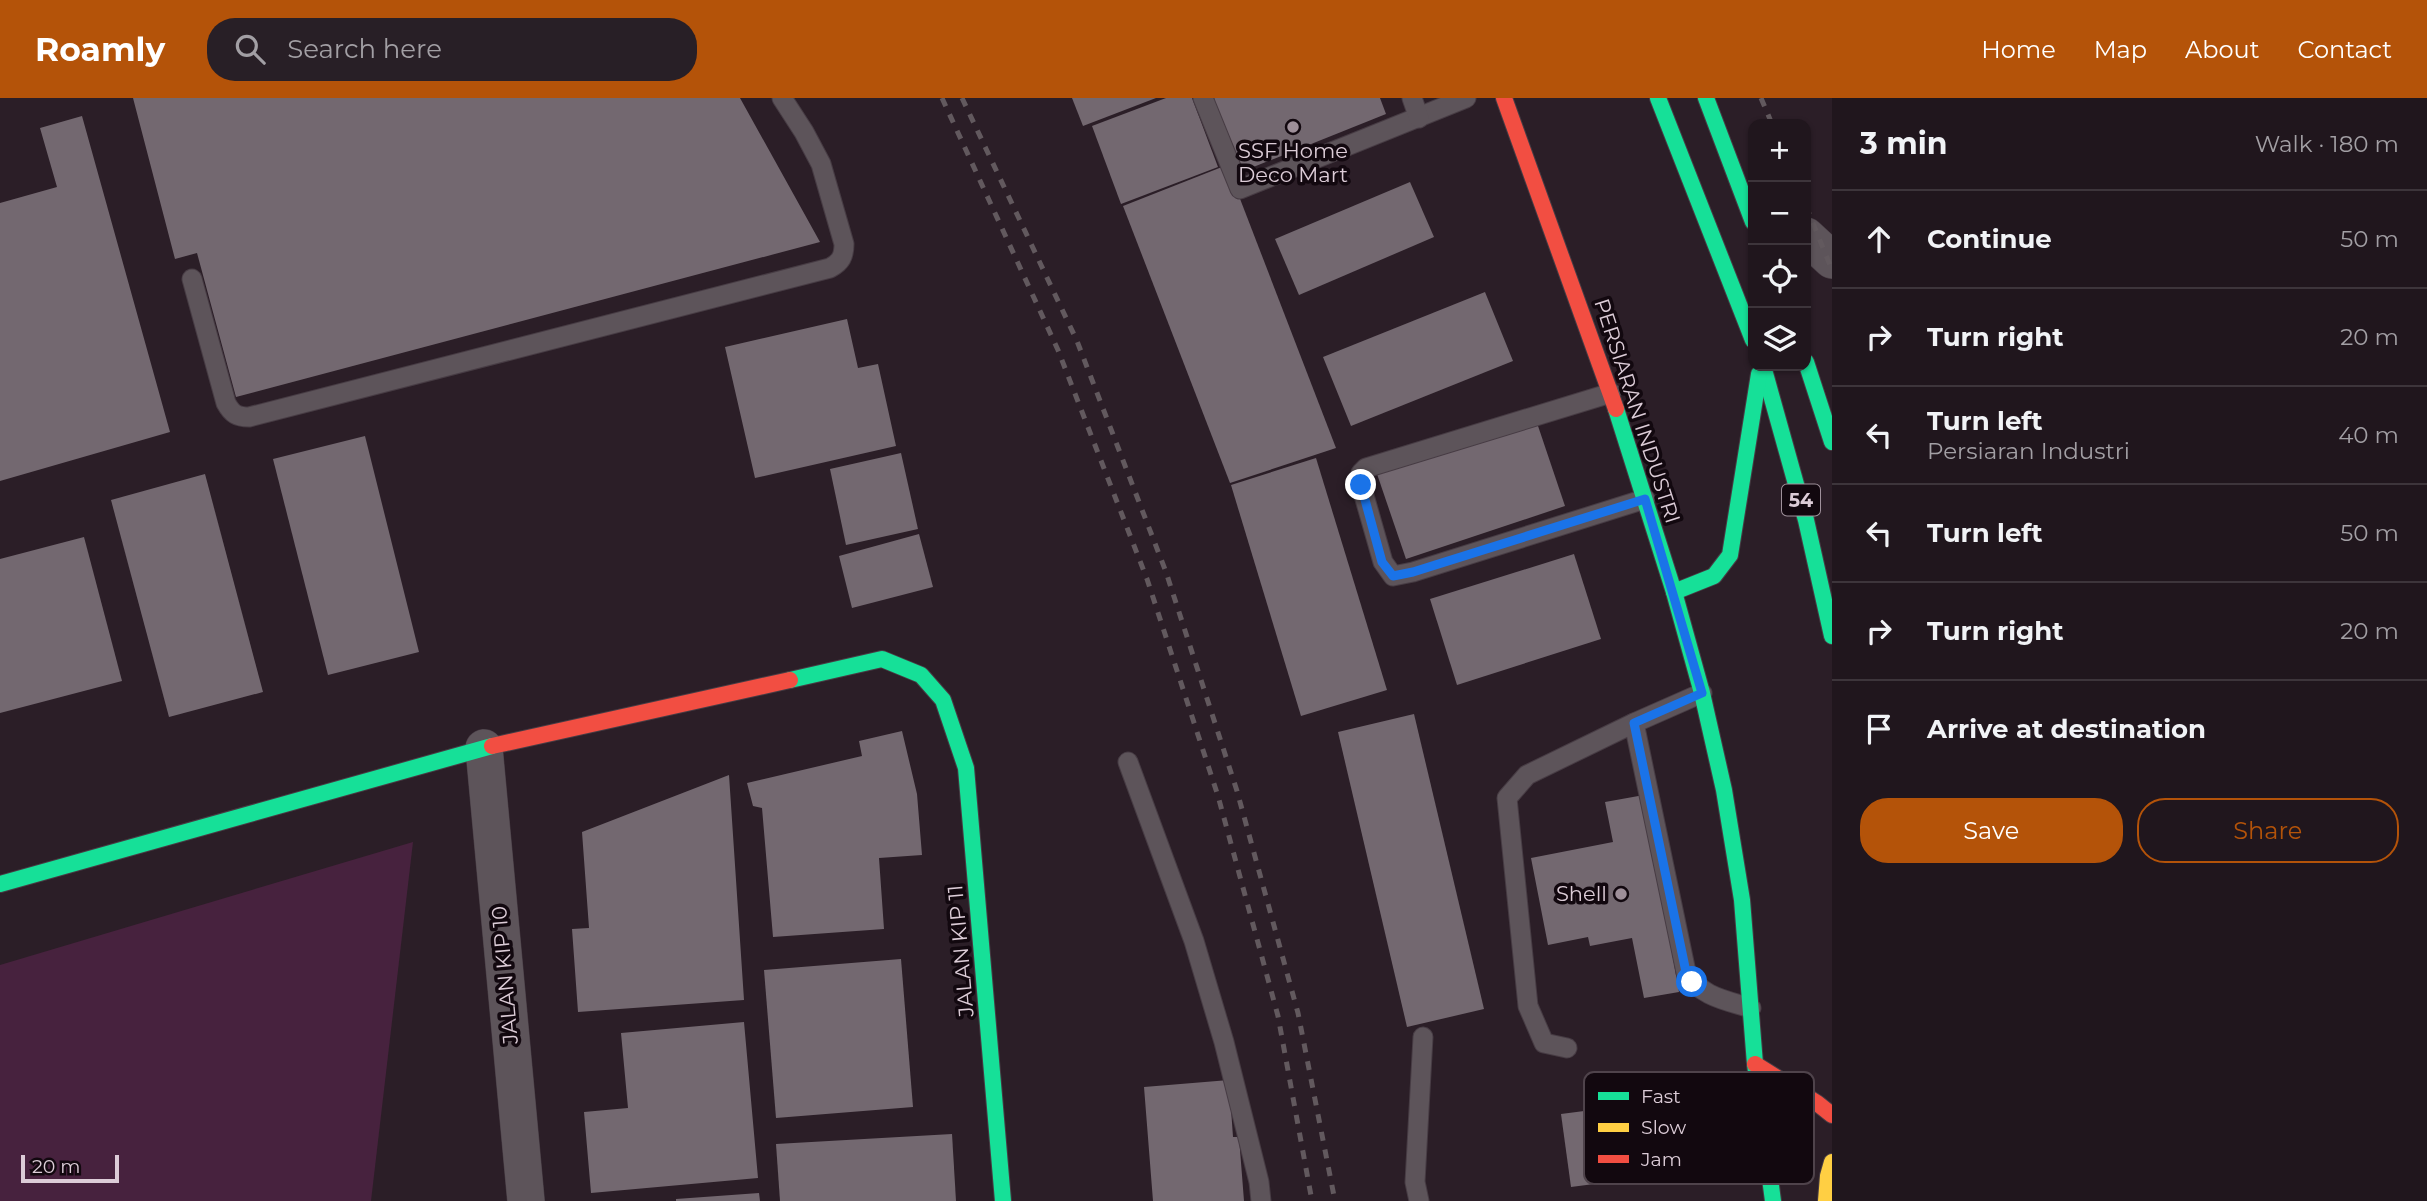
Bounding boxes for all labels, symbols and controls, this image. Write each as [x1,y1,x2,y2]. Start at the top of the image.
search box [207,18,697,81]
text: Roamly [35,29,165,69]
icon: search [231,30,269,68]
text: Search here [287,33,442,65]
text: Home [1981,35,2056,64]
text: Map [2094,35,2147,64]
text: About [2185,35,2259,64]
text: Contact [2297,35,2392,64]
marker: SSF Home Deco Mart [1285,119,1301,135]
map controls [1748,119,1811,371]
button: + [1748,119,1811,182]
text: 3 min [1860,125,1947,162]
text: Walk · 180 m [2255,130,2399,158]
place label: SSF Home Deco Mart [1238,138,1348,187]
button: − [1748,182,1811,245]
icon: ahead [1860,220,1898,258]
text: Continue [1927,223,2052,255]
text: 50 m [2340,225,2399,253]
button: locate [1748,245,1811,308]
street label: PERSIARAN INDUSTRI [1589,295,1686,526]
button: layers [1748,308,1811,371]
icon: right [1860,318,1898,356]
text: Turn right [1927,321,2063,353]
text: 20 m [2340,323,2399,351]
text: Turn left [1927,405,2043,437]
icon: left [1860,416,1898,454]
text: 40 m [2338,421,2399,449]
text: Persiaran Industri [1927,437,2130,465]
route end [1345,469,1376,500]
road number: 54 [1782,484,1820,516]
icon: left [1860,514,1898,552]
text: Turn left [1927,517,2043,549]
text: 50 m [2340,519,2399,547]
icon: right [1860,612,1898,650]
text: Turn right [1927,615,2063,647]
text: 20 m [2340,617,2399,645]
icon: arrive [1860,710,1898,748]
text: Arrive at destination [1927,713,2206,745]
button: Save [1860,798,2123,863]
button: Share [2137,798,2399,863]
place label: Shell [1556,881,1607,906]
street label: JALAN KIP 11 [942,884,979,1019]
marker: Shell [1613,886,1629,902]
street label: JALAN KIP 10 [486,905,523,1046]
route start [1676,966,1707,997]
legend [1584,1072,1814,1184]
text: Fast [1641,1085,1681,1108]
text: Slow [1641,1116,1686,1139]
text: Jam [1640,1148,1682,1171]
scale bar [21,1152,119,1184]
text: 20 m [32,1155,80,1178]

